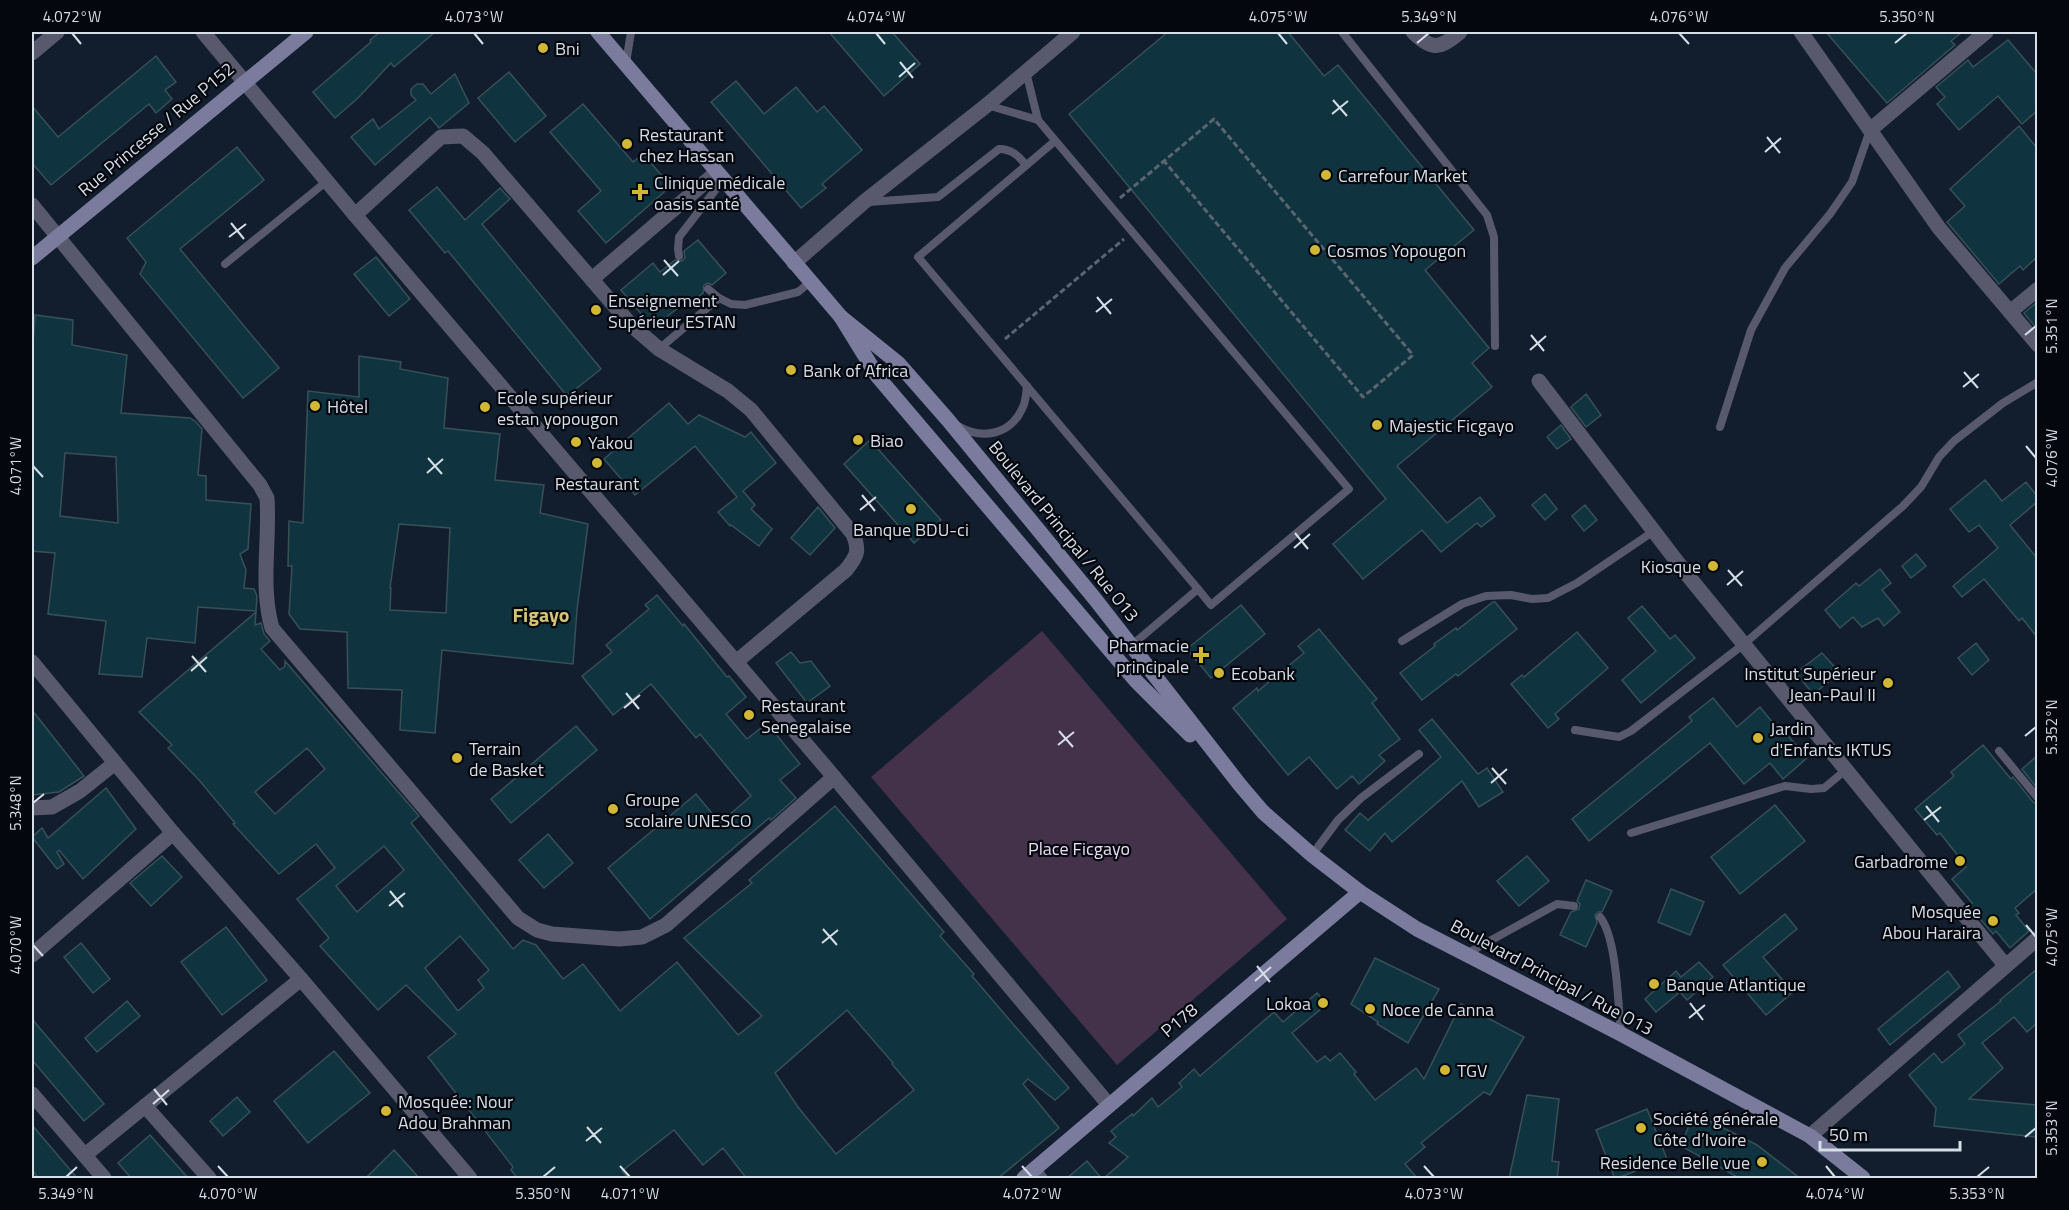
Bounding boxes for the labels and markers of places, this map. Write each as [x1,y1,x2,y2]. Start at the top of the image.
place label: Bni [555,35,580,62]
marker: Bni [536,41,550,55]
place label: Restaurant chez Hassan [639,121,734,169]
marker: Restaurant chez Hassan [620,137,634,151]
place label: Carrefour Market [1338,162,1468,189]
marker: Carrefour Market [1319,168,1333,182]
place label: Clinique médicale oasis santé [654,169,785,217]
marker: Clinique médicale oasis santé [631,183,649,201]
place label: Cosmos Yopougon [1327,237,1466,264]
marker: Cosmos Yopougon [1308,243,1322,257]
place label: Enseignement Supérieur ESTAN [608,287,736,335]
marker: Enseignement Supérieur ESTAN [589,303,603,317]
place label: Bank of Africa [803,357,908,384]
marker: Bank of Africa [784,363,798,377]
place label: Ecole supérieur estan yopougon [497,384,618,432]
place label: Hôtel [327,393,368,420]
marker: Hôtel [308,399,322,413]
marker: Ecole supérieur estan yopougon [478,400,492,414]
place label: Majestic Ficgayo [1389,412,1514,439]
marker: Majestic Ficgayo [1370,418,1384,432]
place label: Biao [870,427,904,454]
place label: Yakou [588,429,633,456]
marker: Biao [851,433,865,447]
marker: Yakou [569,435,583,449]
marker: Restaurant [590,456,604,470]
place label: Restaurant [555,470,640,497]
marker: Banque BDU-ci [904,502,918,516]
place label: Banque BDU-ci [853,516,969,543]
place label: Kiosque [1641,553,1701,580]
marker: Kiosque [1706,559,1720,573]
place label: Pharmacie principale [1108,632,1189,680]
marker: Pharmacie principale [1194,648,1208,662]
place label: Ecobank [1231,660,1295,687]
place label: Institut Supérieur Jean-Paul II [1744,660,1876,708]
marker: Ecobank [1212,666,1226,680]
marker: Institut Supérieur Jean-Paul II [1881,676,1895,690]
place label: Restaurant Senegalaise [761,692,851,740]
marker: Restaurant Senegalaise [742,708,756,722]
place label: Jardin d'Enfants IKTUS [1770,715,1892,763]
marker: Jardin d'Enfants IKTUS [1751,731,1765,745]
place label: Terrain de Basket [469,735,544,783]
marker: Terrain de Basket [450,751,464,765]
place label: Groupe scolaire UNESCO [625,786,752,834]
marker: Groupe scolaire UNESCO [606,802,620,816]
place label: Garbadrome [1854,848,1948,875]
marker: Garbadrome [1953,854,1967,868]
place label: Mosquée Abou Haraira [1882,898,1981,946]
marker: Mosquée Abou Haraira [1986,914,2000,928]
place label: Banque Atlantique [1666,971,1806,998]
marker: Banque Atlantique [1647,977,1661,991]
place label: Lokoa [1266,990,1311,1017]
marker: Lokoa [1316,996,1330,1010]
place label: Noce de Canna [1382,996,1494,1023]
marker: Noce de Canna [1363,1002,1377,1016]
place label: TGV [1457,1057,1488,1084]
marker: TGV [1438,1063,1452,1077]
place label: Mosquée: Nour Adou Brahman [398,1088,513,1136]
marker: Mosquée: Nour Adou Brahman [379,1104,393,1118]
place label: Société générale Côte d’Ivoire [1653,1105,1778,1153]
marker: Société générale Côte d’Ivoire [1634,1121,1648,1135]
place label: Residence Belle vue [1600,1149,1750,1176]
marker: Residence Belle vue [1755,1155,1769,1169]

